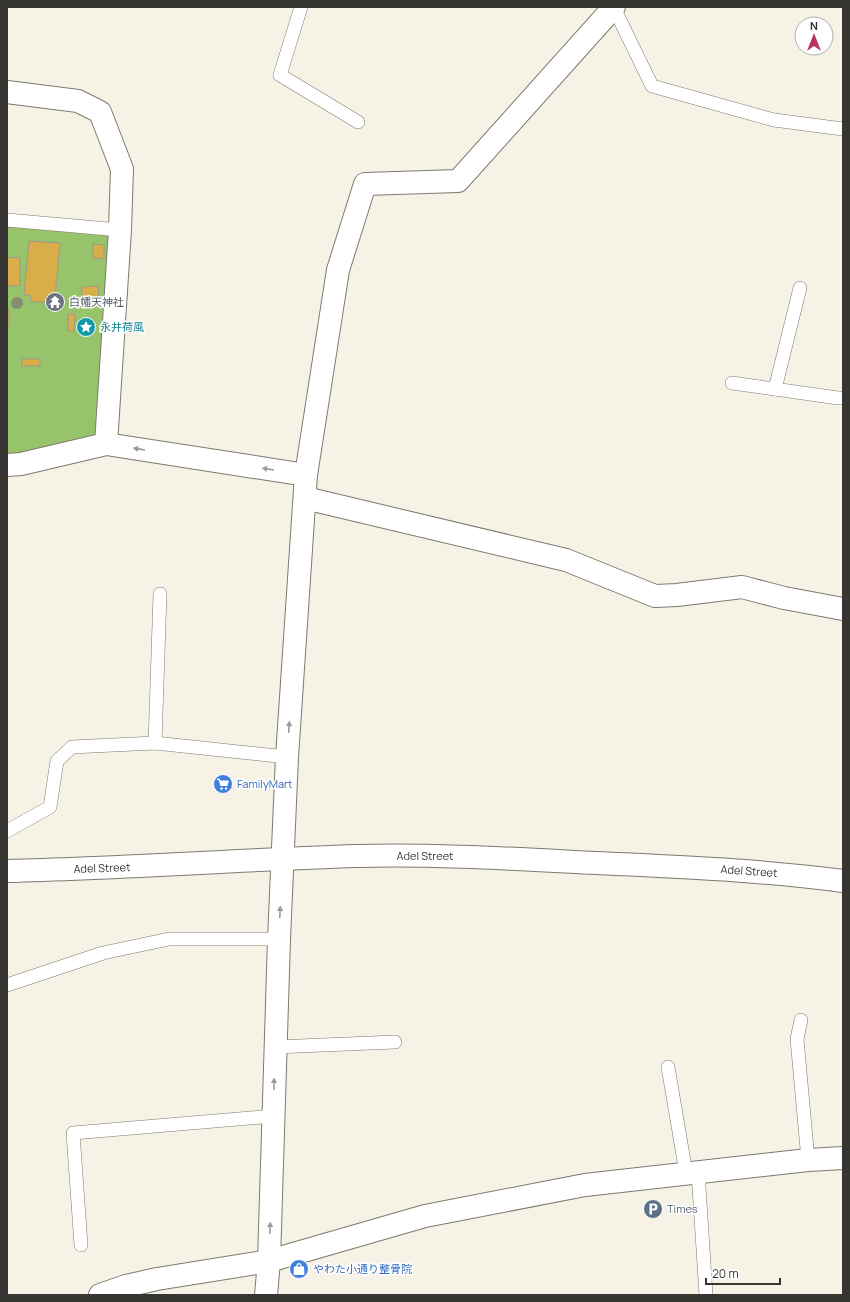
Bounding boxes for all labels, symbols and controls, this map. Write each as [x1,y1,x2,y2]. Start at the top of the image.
north arrow [794,16,834,56]
text: N [810,18,818,33]
temple icon: 白幡天神社 [44,291,66,313]
place label: 白幡天神社 [69,294,124,309]
place icon: 永井荷風 [75,316,97,338]
place label: 永井荷風 [100,319,144,334]
one-way arrow [133,446,145,452]
one-way arrow [262,466,274,472]
one-way arrow [285,721,292,733]
supermarket icon: FamilyMart [212,773,234,795]
place label: FamilyMart [237,776,292,791]
street label: Adel Street [397,848,454,863]
street label: Adel Street [73,859,131,876]
street label: Adel Street [720,861,778,880]
one-way arrow [277,906,284,918]
one-way arrow [271,1078,278,1090]
parking icon: Times [642,1198,664,1220]
place label: Times [667,1201,698,1216]
one-way arrow [267,1222,274,1234]
shop icon: やわた小通り整骨院 [288,1258,310,1280]
scale bar [706,1260,780,1286]
place label: やわた小通り整骨院 [313,1261,412,1276]
text: 20 m [712,1265,739,1282]

